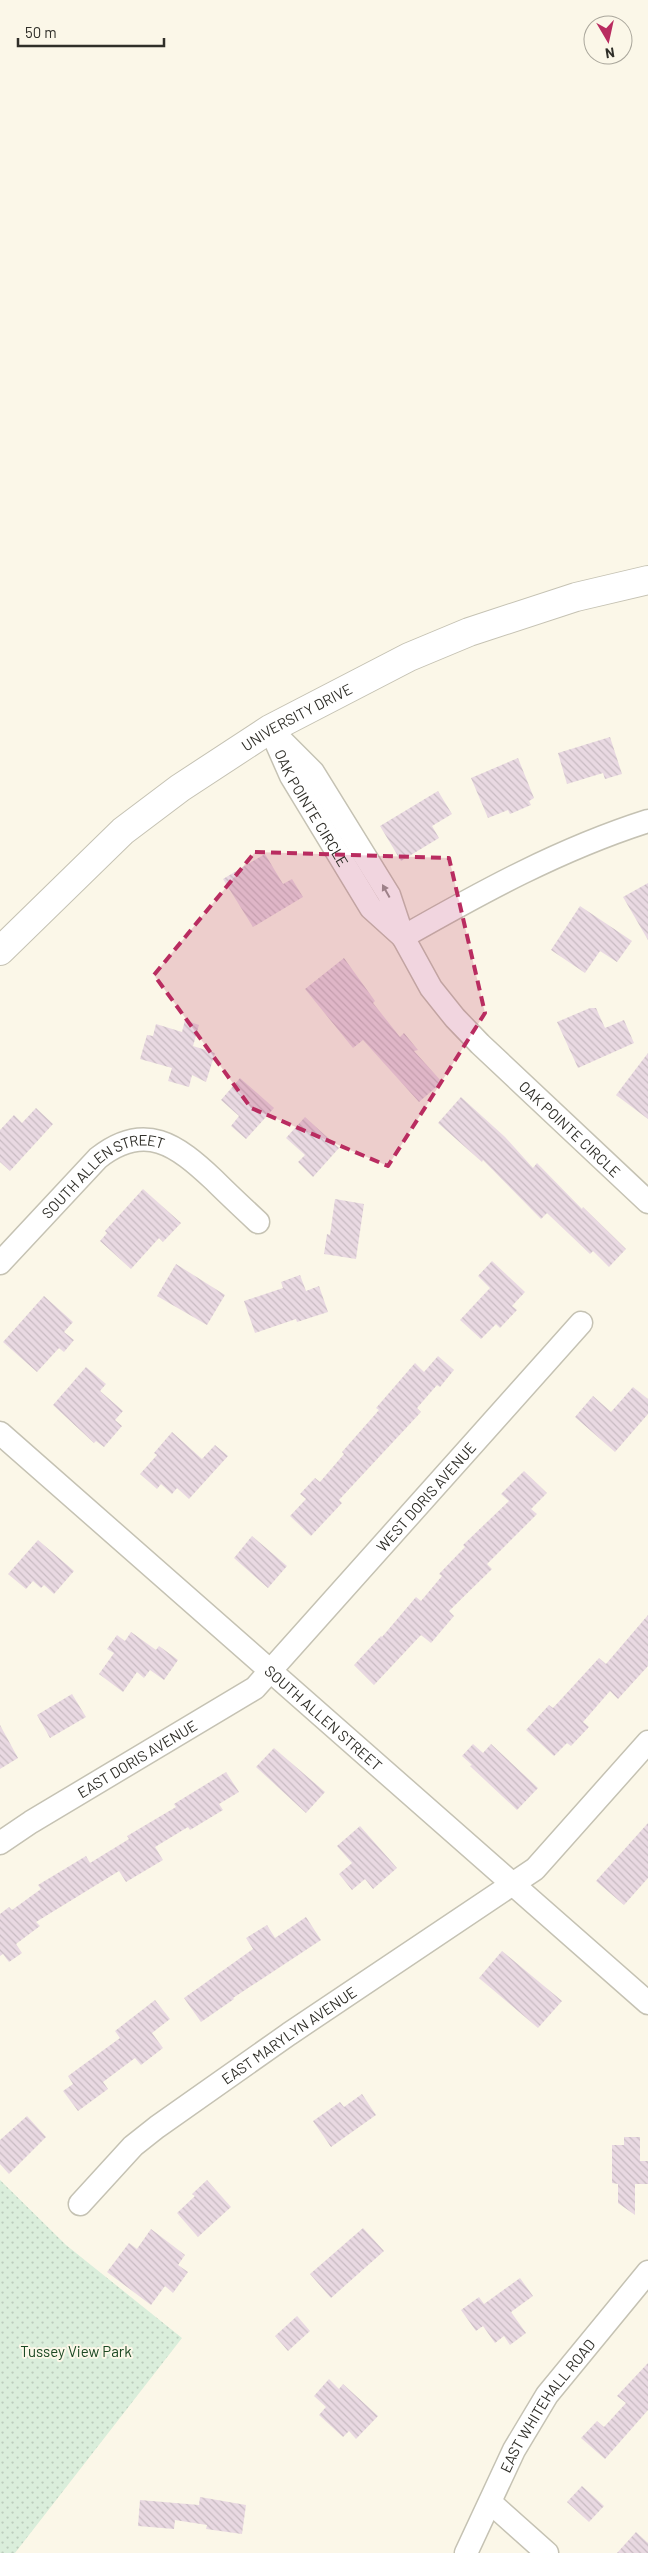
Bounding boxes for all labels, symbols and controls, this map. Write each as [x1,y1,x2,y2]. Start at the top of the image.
scale bar [18,15,164,47]
north arrow [583,15,633,65]
text: 50 m [25,23,57,41]
text: N [604,44,616,62]
street label: UNIVERSITY DRIVE [238,679,355,754]
street label: OAK POINTE CIRCLE [271,746,353,870]
one-way arrow [382,884,390,899]
street label: OAK POINTE CIRCLE [516,1077,624,1181]
street label: SOUTH ALLEN STREET [38,1130,167,1222]
street label: WEST DORIS AVENUE [372,1438,479,1555]
street label: SOUTH ALLEN STREET [261,1661,386,1774]
street label: EAST DORIS AVENUE [74,1716,200,1801]
street label: EAST MARYLYN AVENUE [218,1982,360,2088]
street label: EAST WHITEHALL ROAD [496,2335,599,2475]
park label: Tussey View Park [20,2342,132,2360]

